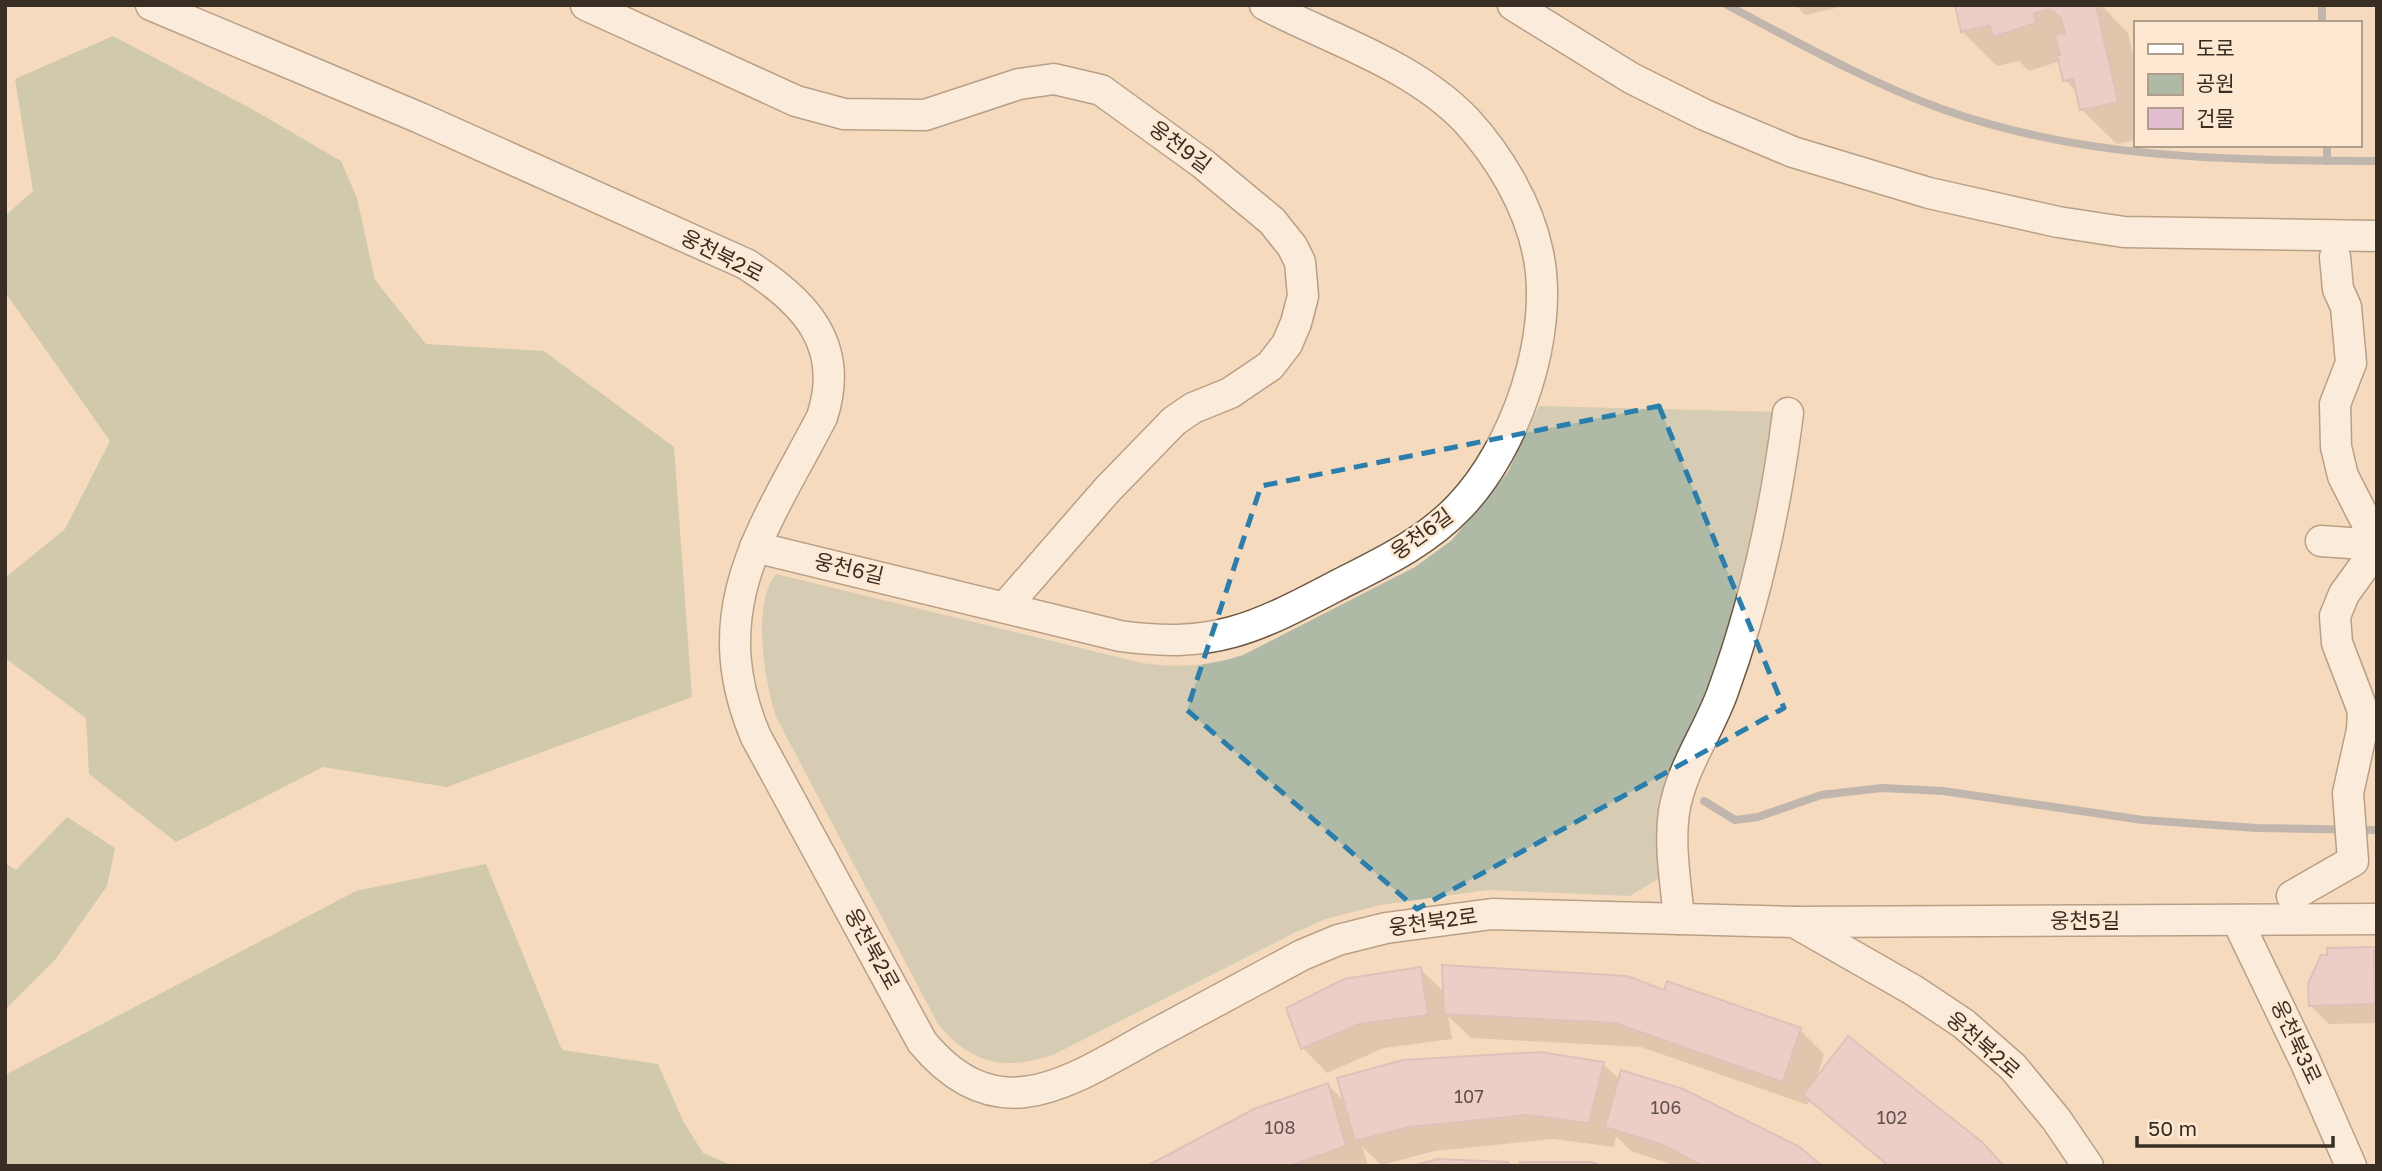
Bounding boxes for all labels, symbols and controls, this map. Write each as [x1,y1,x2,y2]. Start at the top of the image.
legend [2134,21,2361,147]
text: 도로 [2196,35,2235,61]
text: 공원 [2196,70,2235,96]
text: 건물 [2196,105,2235,131]
street label: 웅천9길 [1145,115,1217,178]
street label: 웅천북2로 [677,223,768,287]
street label: 웅천6길 [1385,502,1458,564]
street label: 웅천6길 [812,547,887,589]
street label: 웅천북2로 [1387,902,1479,940]
street label: 웅천북2로 [840,903,906,994]
street label: 웅천5길 [2050,907,2120,933]
street label: 웅천북3로 [2266,995,2328,1088]
street label: 웅천북2로 [1941,1005,2026,1083]
house number: 107 [1454,1085,1484,1107]
house number: 106 [1651,1096,1681,1118]
scale bar [2137,1104,2333,1148]
house number: 102 [1877,1106,1907,1128]
text: 50 m [2148,1115,2197,1141]
house number: 108 [1265,1116,1295,1138]

